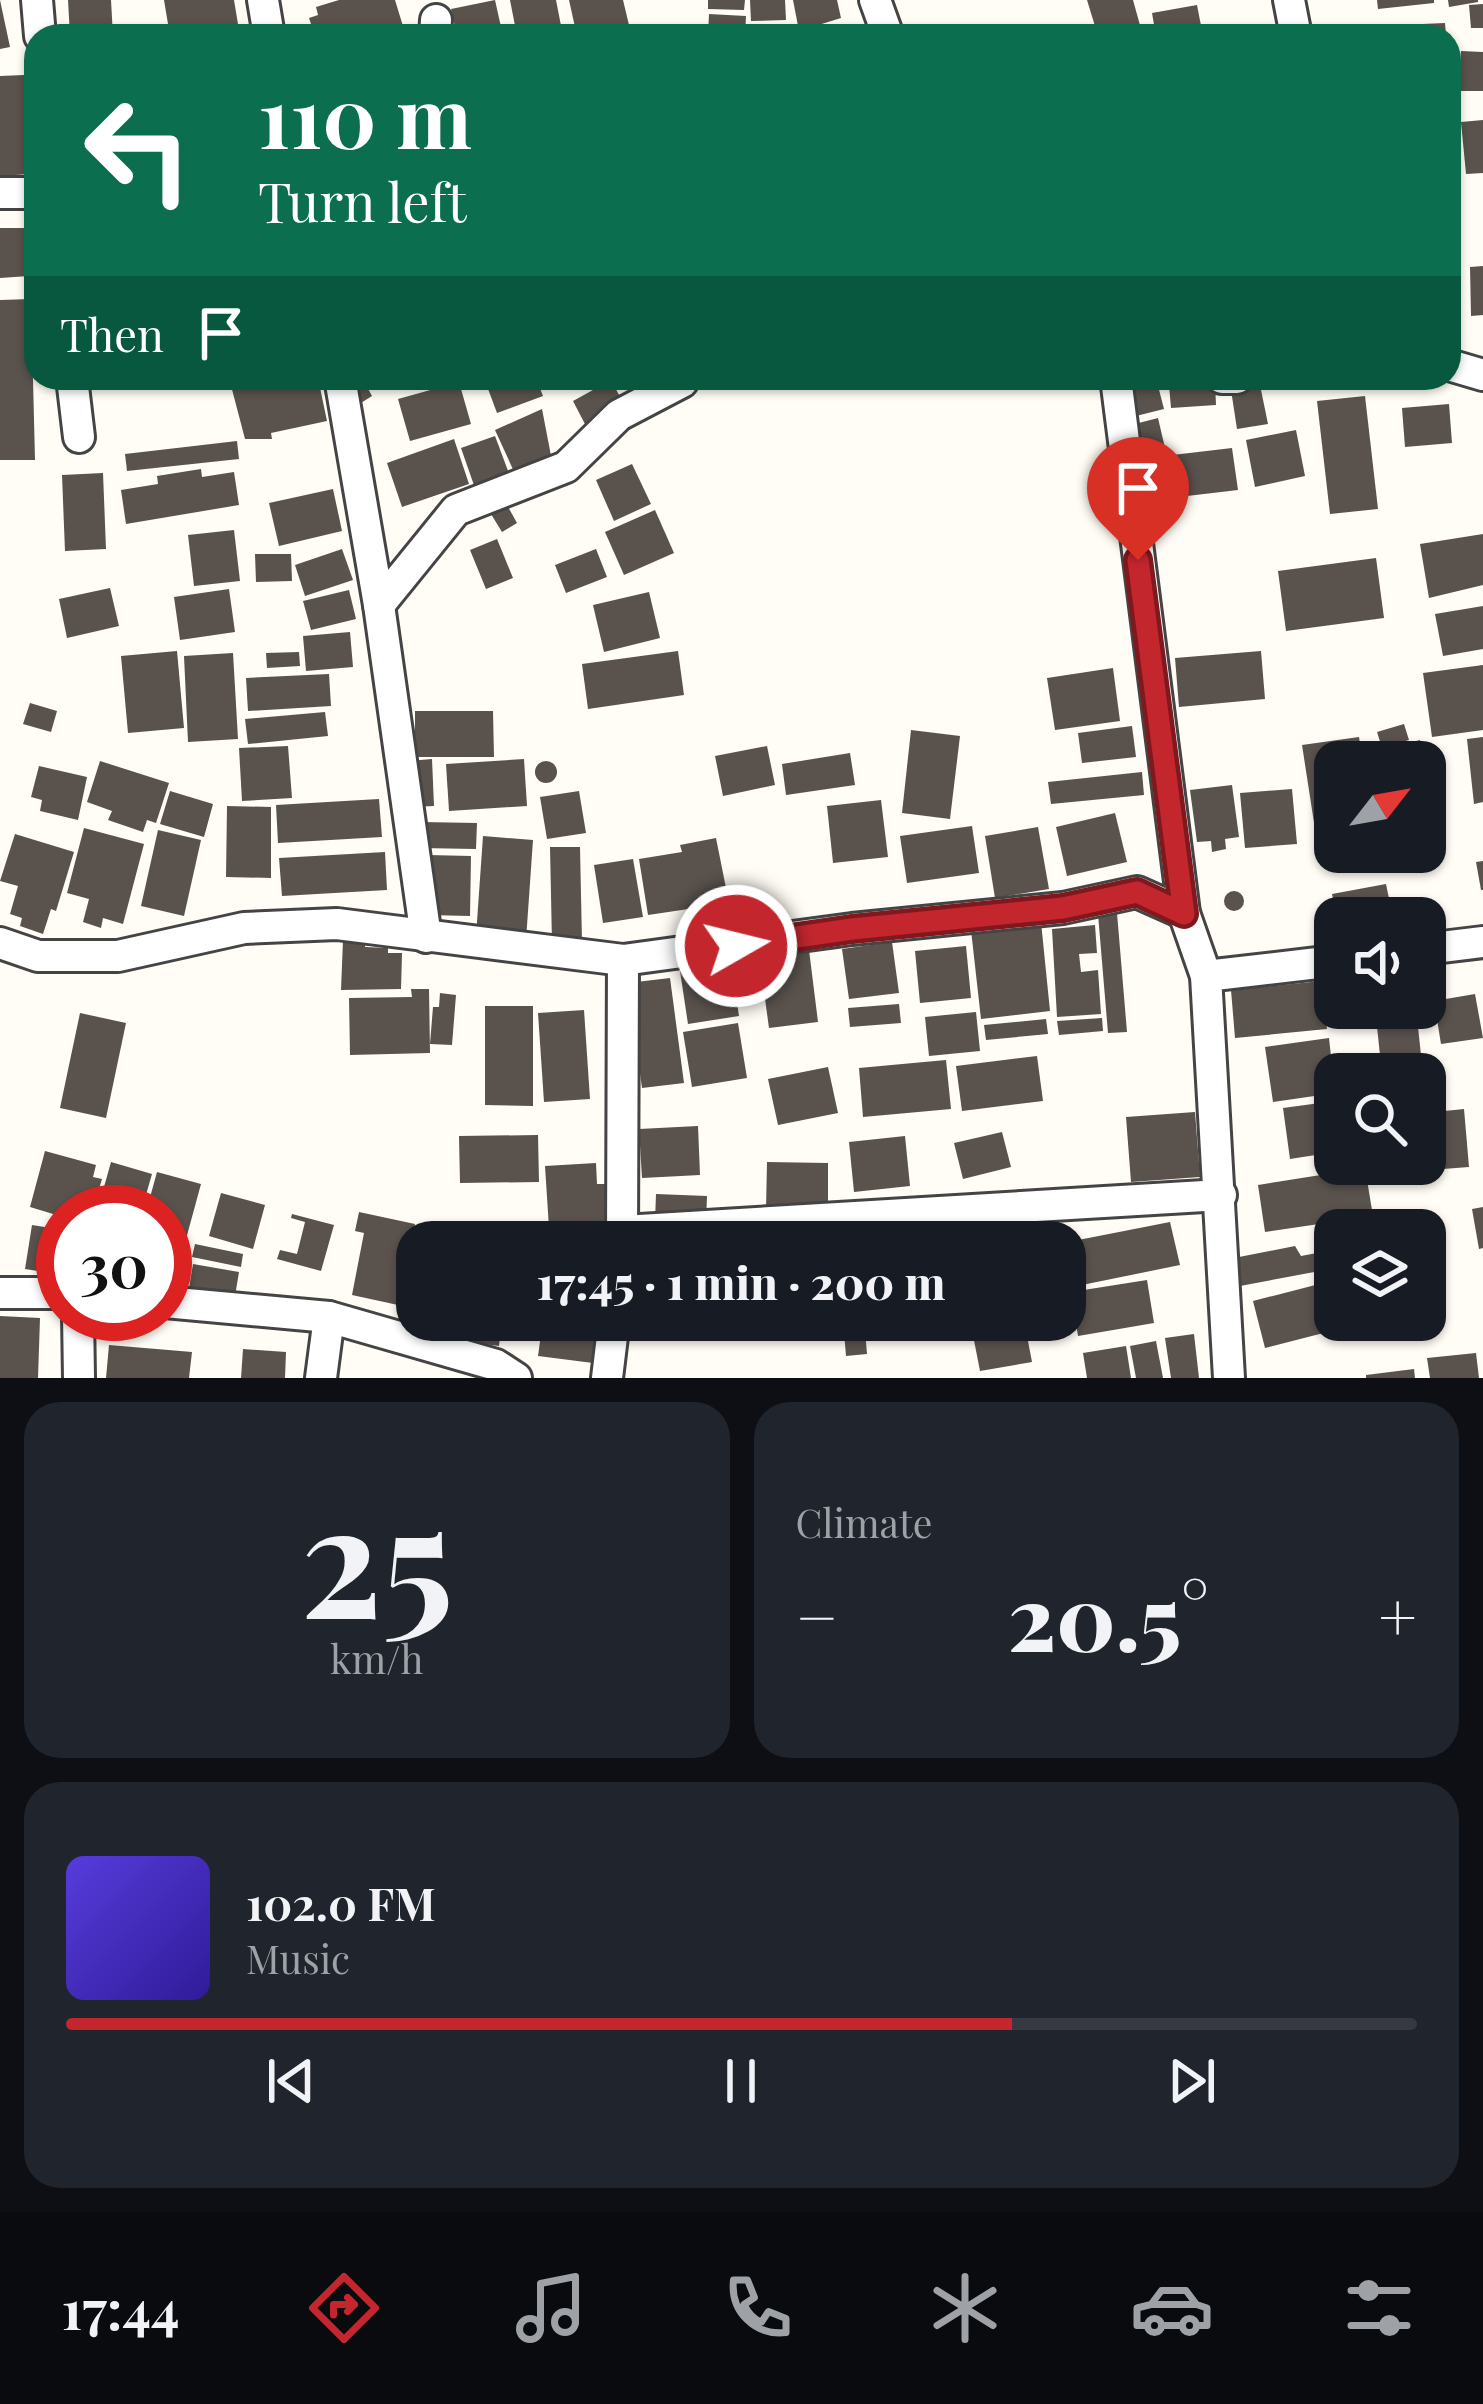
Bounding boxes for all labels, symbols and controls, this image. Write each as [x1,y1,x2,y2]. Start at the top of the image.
text: 110 m [258,58,472,170]
icon: left [60,72,216,228]
text: Turn left [258,165,467,237]
icon: arrive [188,300,254,366]
text: Then [60,303,164,363]
pin [1087,437,1189,560]
icon: arrive [1105,455,1171,521]
north arrow [1314,741,1446,873]
map controls [1314,741,1446,1341]
position arrow [673,883,799,1009]
button: sound [1314,897,1446,1029]
button: search [1314,1053,1446,1185]
speed limit sign: 30 [36,1185,192,1341]
button: layers [1314,1209,1446,1341]
text: 17:45 · 1 min · 200 m [537,1251,945,1311]
text: 25 [300,1450,453,1658]
text: Climate [796,1496,933,1548]
text: 20.5° [1008,1555,1209,1675]
text: − [796,1571,838,1659]
text: + [1378,1571,1417,1659]
text: km/h [330,1632,424,1684]
text: 102.0 FM [246,1872,436,1932]
text: Music [246,1932,350,1984]
icon: previous [258,2048,324,2114]
icon: pause [708,2048,774,2114]
icon: next [1159,2048,1225,2114]
icon: directions [302,2266,386,2350]
icon: music [509,2266,593,2350]
icon: phone [716,2266,800,2350]
icon: climate [923,2266,1007,2350]
icon: car [1130,2266,1214,2350]
icon: filters [1337,2266,1421,2350]
text: 17:44 [62,2272,179,2344]

